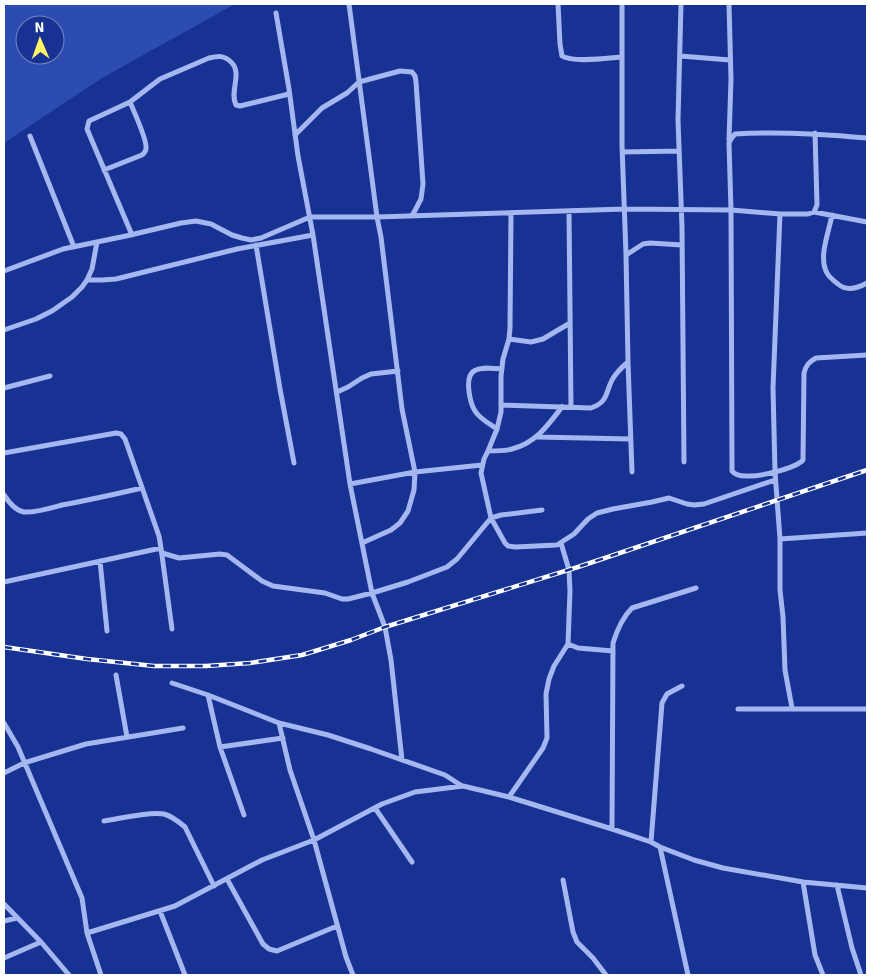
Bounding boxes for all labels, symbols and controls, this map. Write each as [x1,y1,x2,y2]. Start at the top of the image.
north arrow [15,15,65,65]
text: N [34,19,45,36]

